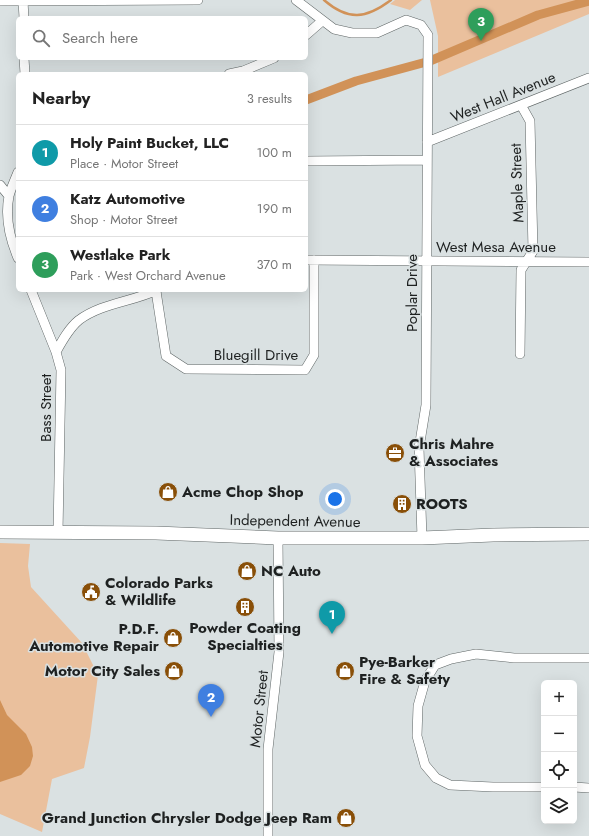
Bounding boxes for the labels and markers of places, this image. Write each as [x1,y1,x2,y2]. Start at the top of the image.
pin: 3 [468,8,494,41]
place label: Chris Mahre & Associates [409,433,498,472]
office icon: Chris Mahre & Associates [384,442,406,464]
shop icon: Acme Chop Shop [157,481,179,503]
place label: Acme Chop Shop [181,481,304,503]
building icon: ROOTS [391,493,413,515]
place label: ROOTS [416,493,468,515]
shop icon: NC Auto [236,560,258,582]
place label: NC Auto [261,560,321,582]
place label: Colorado Parks & Wildlife [105,572,213,611]
public building icon: Colorado Parks & Wildlife [80,581,102,603]
building icon: Powder Coating Specialties [234,596,256,618]
pin: 1 [319,601,345,634]
place label: Powder Coating Specialties [189,617,301,656]
place label: P.D.F. Automotive Repair [28,618,160,657]
shop icon: P.D.F. Automotive Repair [162,627,184,649]
place label: Pye-Barker Fire & Safety [359,651,450,690]
place label: Motor City Sales [45,660,160,682]
shop icon: Motor City Sales [163,660,185,682]
shop icon: Pye-Barker Fire & Safety [334,660,356,682]
pin: 2 [198,684,224,717]
place label: Grand Junction Chrysler Dodge Jeep Ram [42,807,332,829]
shop icon: Grand Junction Chrysler Dodge Jeep Ram [335,807,357,829]

